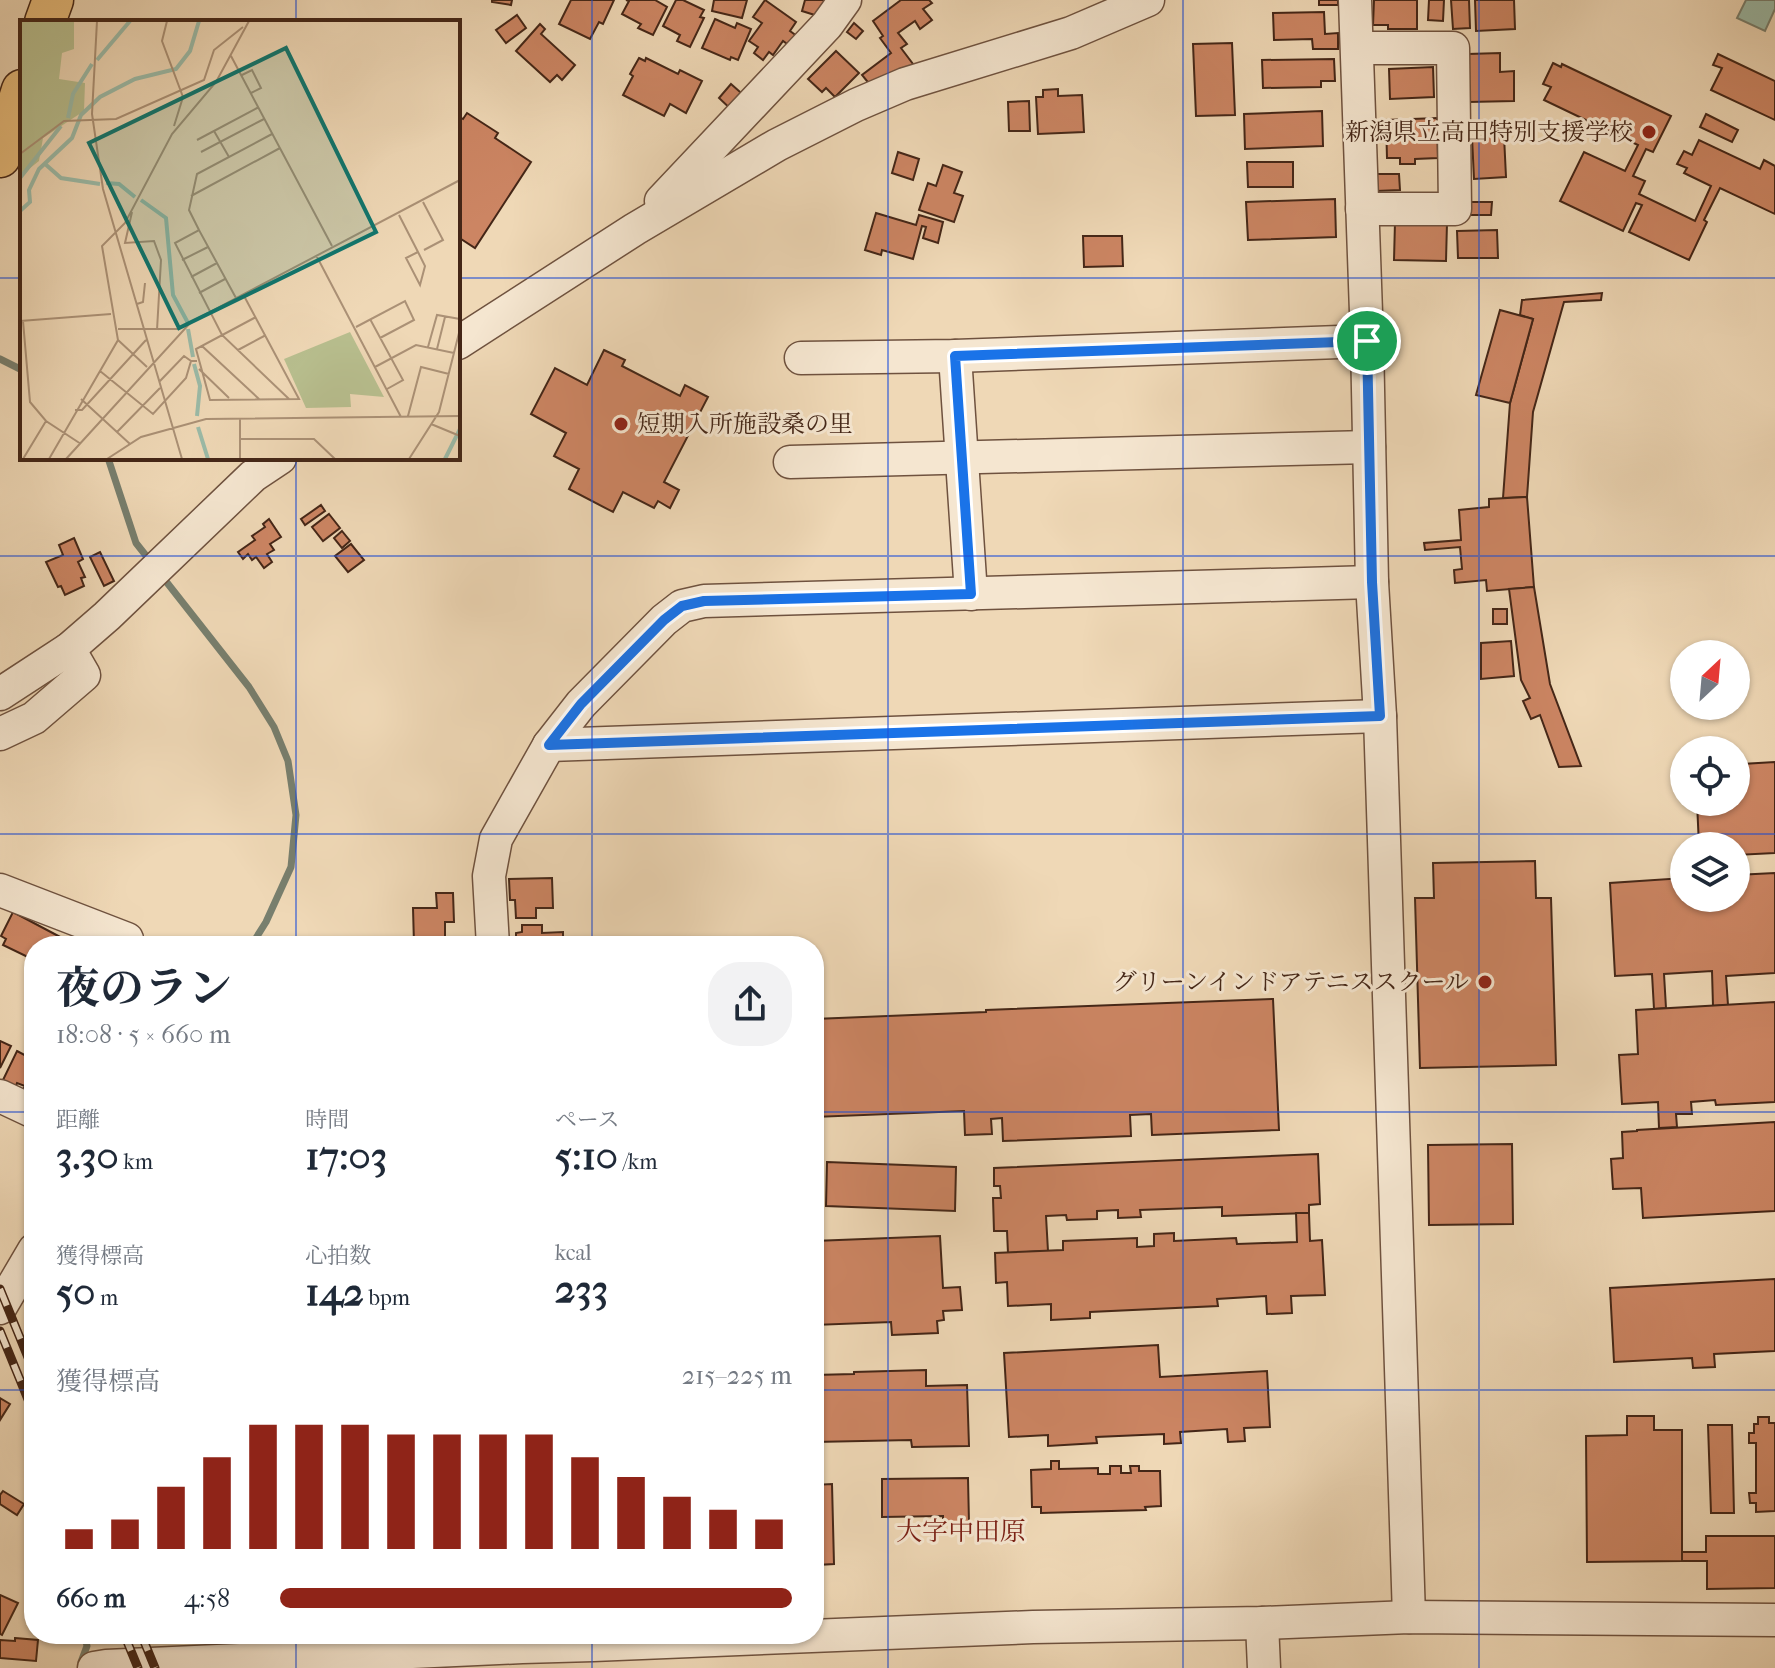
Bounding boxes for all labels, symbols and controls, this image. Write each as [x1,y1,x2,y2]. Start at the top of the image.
inset map [20,20,460,460]
place label: 新潟県立高田特別支援学校 [1345,118,1633,146]
marker: 新潟県立高田特別支援学校 [1640,123,1658,141]
pin [1333,307,1401,375]
icon: arrive [1345,319,1389,363]
place label: 短期入所施設桑の里 [637,410,853,438]
marker: 短期入所施設桑の里 [612,415,630,433]
north arrow [1670,640,1750,720]
map controls [1670,640,1750,912]
button: locate [1670,736,1750,816]
button: layers [1670,832,1750,912]
button: share [708,962,792,1046]
text: 夜のラン [56,963,232,1014]
place label: グリーンインドアテニススクール [1113,968,1469,996]
marker: グリーンインドアテニススクール [1476,973,1494,991]
text: 18:08 · 5 × 660 m [56,1019,231,1050]
text: 距離 [56,1107,100,1133]
text: 時間 [305,1107,349,1133]
text: ペース [555,1107,620,1133]
text: 3.30 [56,1133,119,1179]
text: 17:03 [305,1133,387,1179]
text: 5:10 [555,1133,618,1179]
text: km [119,1149,153,1175]
text: /km [618,1149,657,1175]
text: kcal [555,1240,592,1266]
text: 獲得標高 [56,1243,144,1269]
text: 心拍数 [305,1243,371,1269]
text: 233 [555,1266,608,1312]
text: 50 [56,1269,95,1315]
text: 142 [305,1269,364,1315]
text: m [95,1285,118,1311]
text: bpm [364,1285,410,1311]
text: 215–225 m [682,1360,792,1391]
text: 獲得標高 [56,1366,160,1397]
district label: 大字中田原 [896,1516,1026,1547]
text: 660 m [56,1583,126,1614]
text: 4:58 [184,1583,230,1614]

